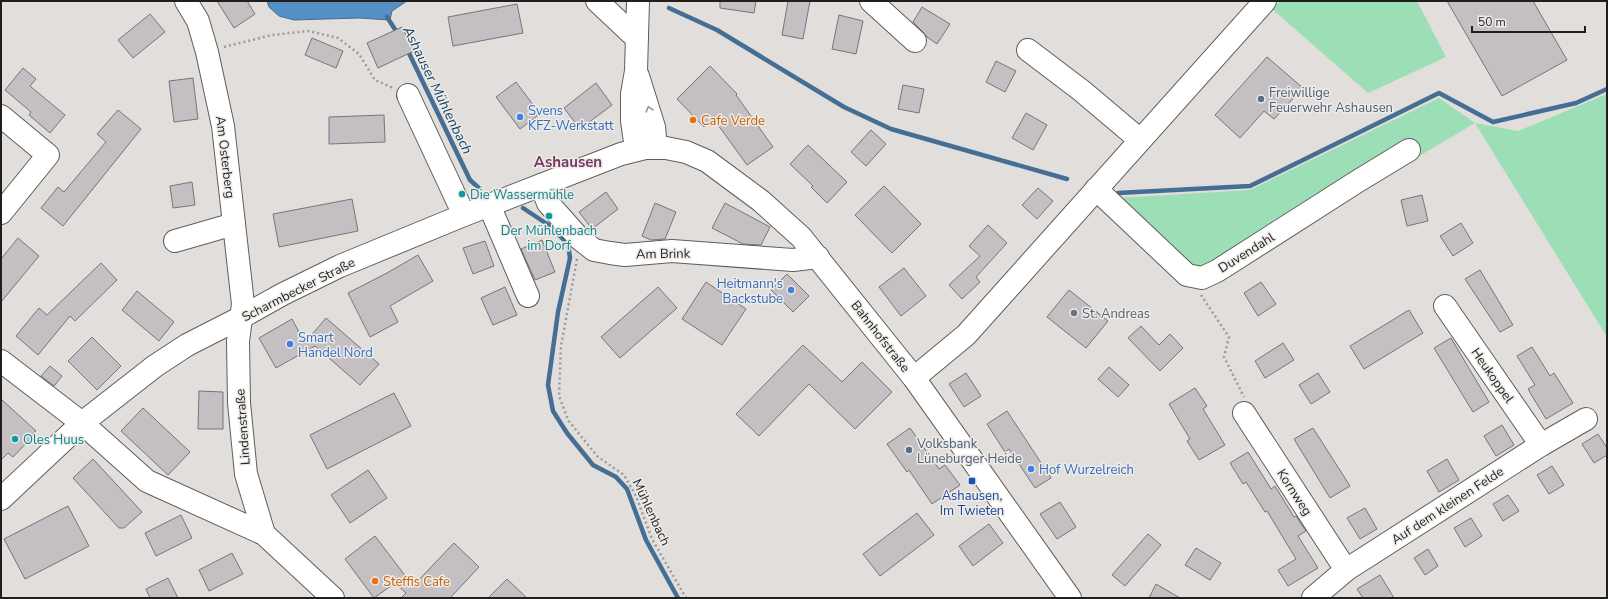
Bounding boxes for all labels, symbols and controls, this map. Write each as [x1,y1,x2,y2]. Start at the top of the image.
scale bar [1472,8,1585,34]
text: 50 m [1478,14,1506,30]
water label: Ashauser Mühlenbach [398,22,477,157]
place label: Freiwillige Feuerwehr Ashausen [1269,84,1393,117]
marker: Freiwillige Feuerwehr Ashausen [1256,94,1266,104]
place label: Svens KFZ-Werkstatt [528,102,614,135]
one-way arrow [645,106,654,113]
marker: Svens KFZ-Werkstatt [515,112,525,122]
place label: Cafe Verde [701,112,765,130]
street label: Am Osterberg [211,115,239,199]
marker: Cafe Verde [688,115,698,125]
district label: Ashausen [534,152,602,172]
place label: Die Wassermühle [470,186,574,204]
marker: Die Wassermühle [457,189,467,199]
marker: Der Mühlenbach im Dorf [544,211,554,221]
place label: Der Mühlenbach im Dorf [501,222,597,255]
street label: Duvendahl [1215,228,1278,277]
street label: Am Brink [636,245,691,263]
street label: Scharmbecker Straße [239,254,358,326]
place label: Heitmann's Backstube [717,275,783,308]
marker: Heitmann's Backstube [786,285,796,295]
street label: Bahnhofstraße [847,297,914,376]
place label: St. Andreas [1082,305,1150,323]
marker: St. Andreas [1069,308,1079,318]
place label: Smart Handel Nord [298,329,373,362]
marker: Smart Handel Nord [285,339,295,349]
street label: Heukoppel [1467,344,1518,407]
street label: Lindenstraße [231,388,255,466]
place label: Oles Huus [23,431,84,449]
marker: Oles Huus [10,434,20,444]
place label: Volksbank Lüneburger Heide [916,435,1022,468]
marker: Volksbank Lüneburger Heide [904,445,914,455]
place label: Hof Wurzelreich [1039,461,1134,479]
street label: Auf dem kleinen Felde [1388,463,1507,549]
marker: Hof Wurzelreich [1026,464,1036,474]
street label: Kornweg [1272,466,1316,519]
street label: Mühlenbach [628,476,674,549]
marker: Ashausen, Im Twieten [967,476,977,486]
place label: Ashausen, Im Twieten [940,487,1004,520]
place label: Steffis Cafe [383,573,450,591]
marker: Steffis Cafe [370,576,380,586]

